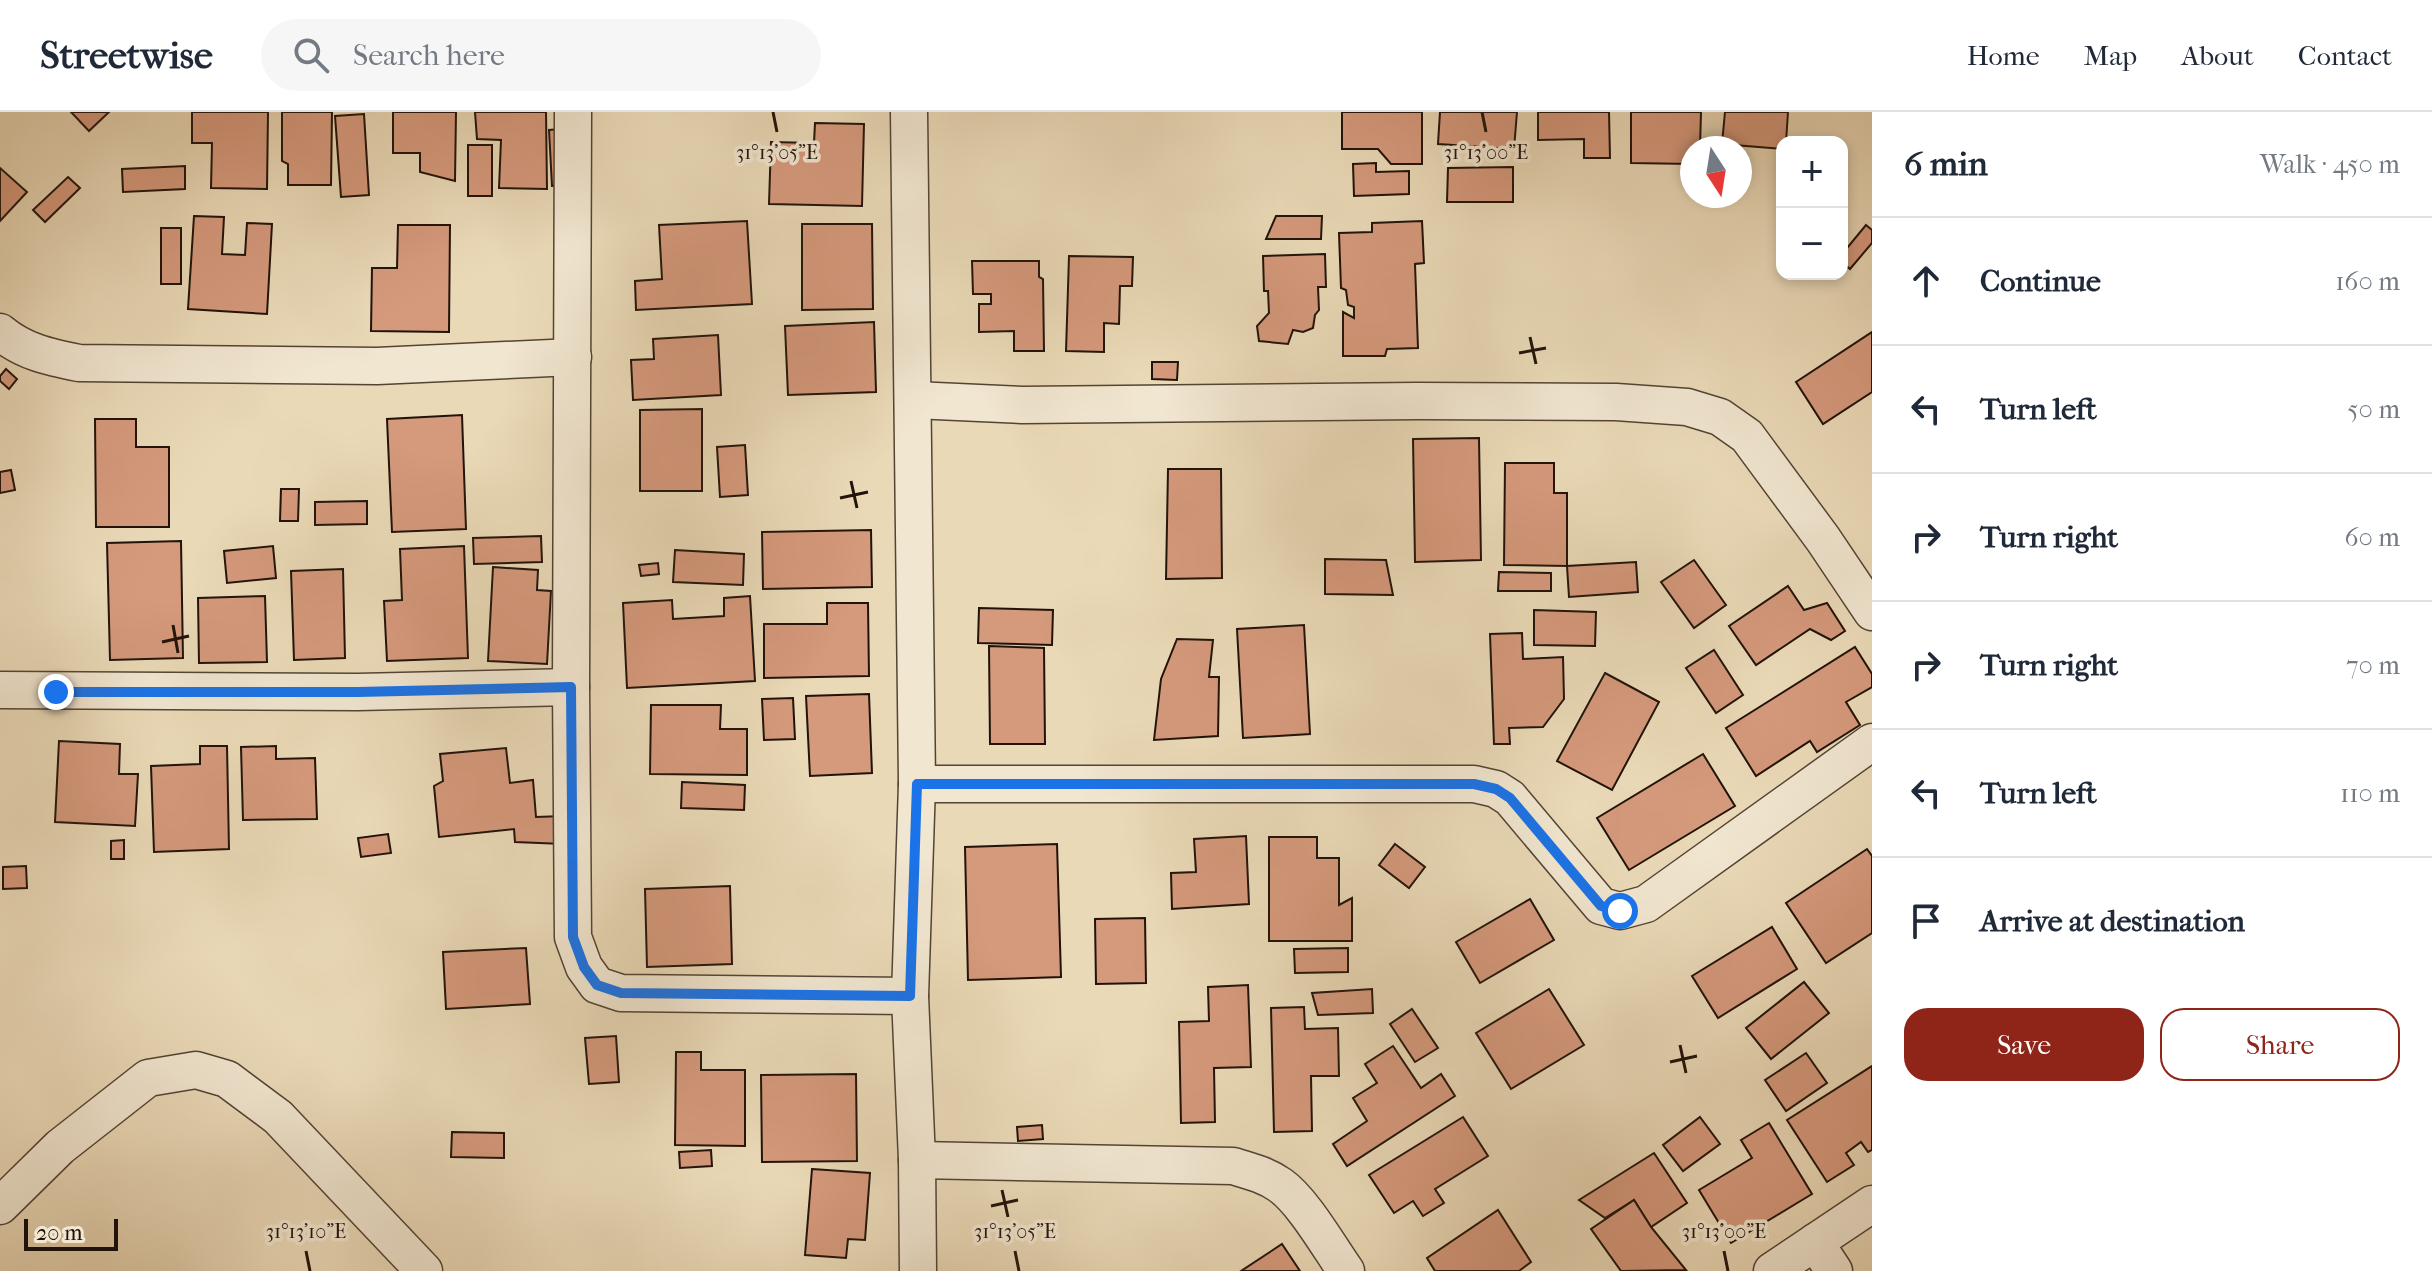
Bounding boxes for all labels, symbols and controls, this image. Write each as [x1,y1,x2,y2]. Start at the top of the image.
search box [261,19,821,91]
text: Streetwise [40,33,213,78]
icon: search [289,33,333,77]
text: Search here [353,38,505,73]
text: Home [1967,39,2040,72]
text: Map [2084,39,2137,72]
text: About [2181,39,2254,72]
text: Contact [2298,39,2392,72]
north arrow [1680,136,1752,208]
map controls [1776,136,1848,280]
button: + [1776,136,1848,208]
text: 31°13'05"E [736,141,818,164]
text: 31°13'00"E [1444,141,1528,164]
text: 6 min [1904,144,1988,184]
text: Walk · 450 m [2260,149,2400,180]
button: − [1776,208,1848,280]
icon: ahead [1904,259,1948,303]
text: Continue [1980,264,2101,299]
text: 160 m [2335,266,2400,297]
icon: left [1904,387,1948,431]
text: Turn left [1980,392,2097,427]
text: 50 m [2347,394,2400,425]
icon: right [1904,515,1948,559]
text: Turn right [1980,520,2118,555]
text: 60 m [2344,522,2400,553]
icon: right [1904,643,1948,687]
text: Turn right [1980,648,2118,683]
text: 70 m [2346,650,2400,681]
route end [38,674,74,710]
icon: left [1904,771,1948,815]
text: Turn left [1980,776,2097,811]
text: 110 m [2340,778,2400,809]
route start [1602,893,1638,929]
icon: arrive [1904,899,1948,943]
text: Arrive at destination [1980,904,2245,939]
button: Save [1904,1008,2144,1081]
button: Share [2160,1008,2400,1081]
scale bar [24,1215,118,1251]
text: 20 m [36,1220,82,1246]
text: 31°13'10"E [266,1220,346,1243]
text: 31°13'05"E [974,1220,1056,1243]
text: 31°13'00"E [1682,1220,1766,1243]

